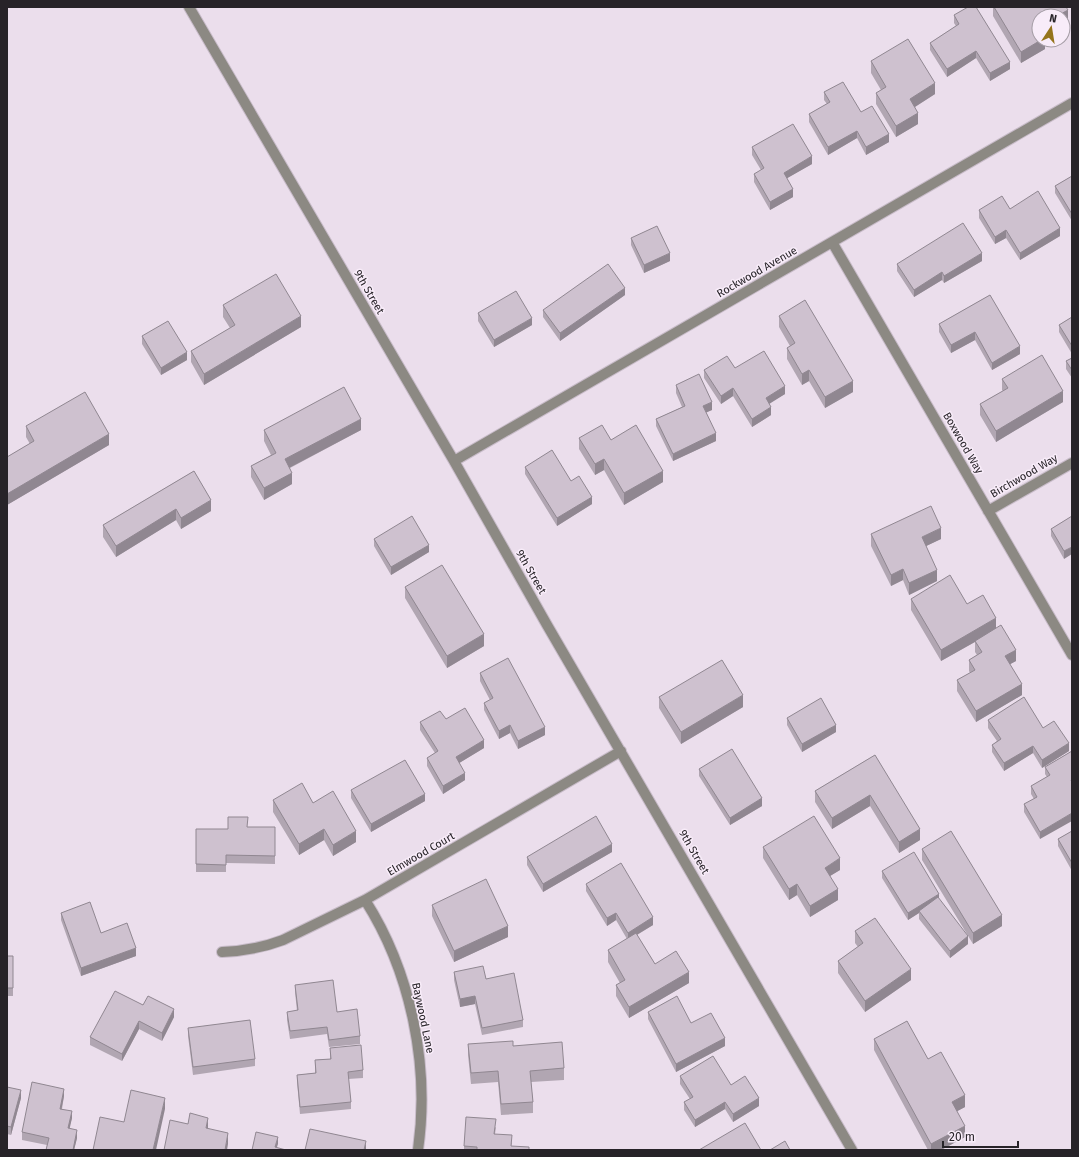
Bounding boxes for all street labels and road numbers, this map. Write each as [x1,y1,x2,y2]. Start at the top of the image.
street label: Rockwood Avenue [715,244,799,300]
street label: 9th Street [351,268,387,316]
street label: Boxwood Way [940,410,986,476]
street label: Birchwood Way [988,451,1061,501]
street label: 9th Street [513,548,549,596]
street label: 9th Street [676,828,712,876]
street label: Elmwood Court [385,829,457,879]
street label: Baywood Lane [409,981,437,1055]

